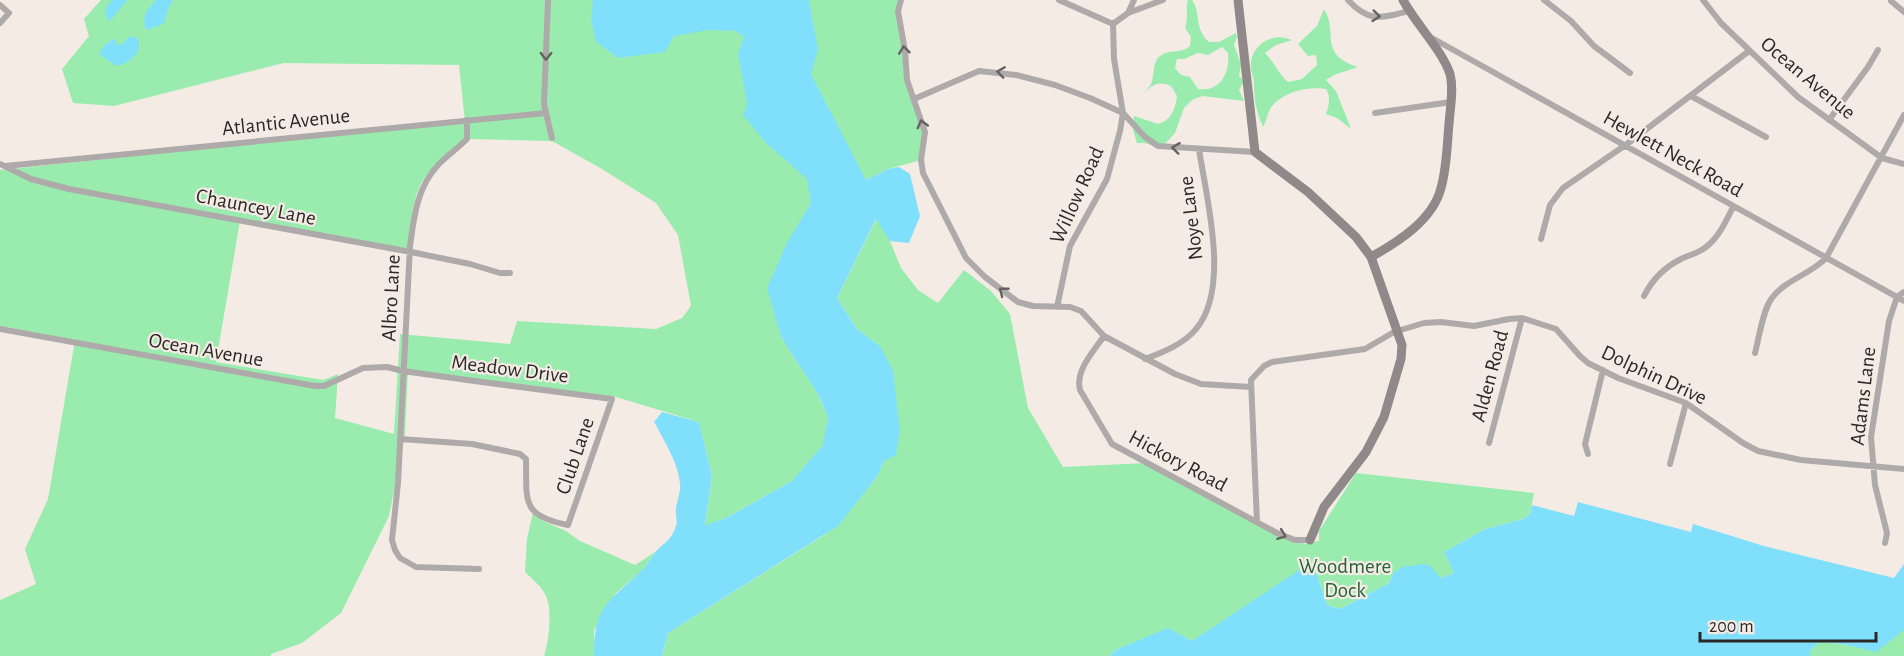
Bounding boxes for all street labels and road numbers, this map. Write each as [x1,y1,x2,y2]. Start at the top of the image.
street label: Ocean Avenue [1757,33,1859,123]
street label: Atlantic Avenue [221,105,351,139]
street label: Hewlett Neck Road [1600,107,1746,201]
street label: Willow Road [1046,143,1108,247]
street label: Noye Lane [1175,175,1207,261]
street label: Chauncey Lane [194,185,318,229]
street label: Albro Lane [378,254,404,342]
street label: Alden Road [1468,328,1512,424]
street label: Ocean Avenue [147,330,265,370]
street label: Dolphin Drive [1598,341,1710,409]
street label: Adams Lane [1847,346,1879,446]
street label: Meadow Drive [450,351,570,387]
street label: Club Lane [552,415,598,497]
street label: Hickory Road [1125,426,1231,496]

